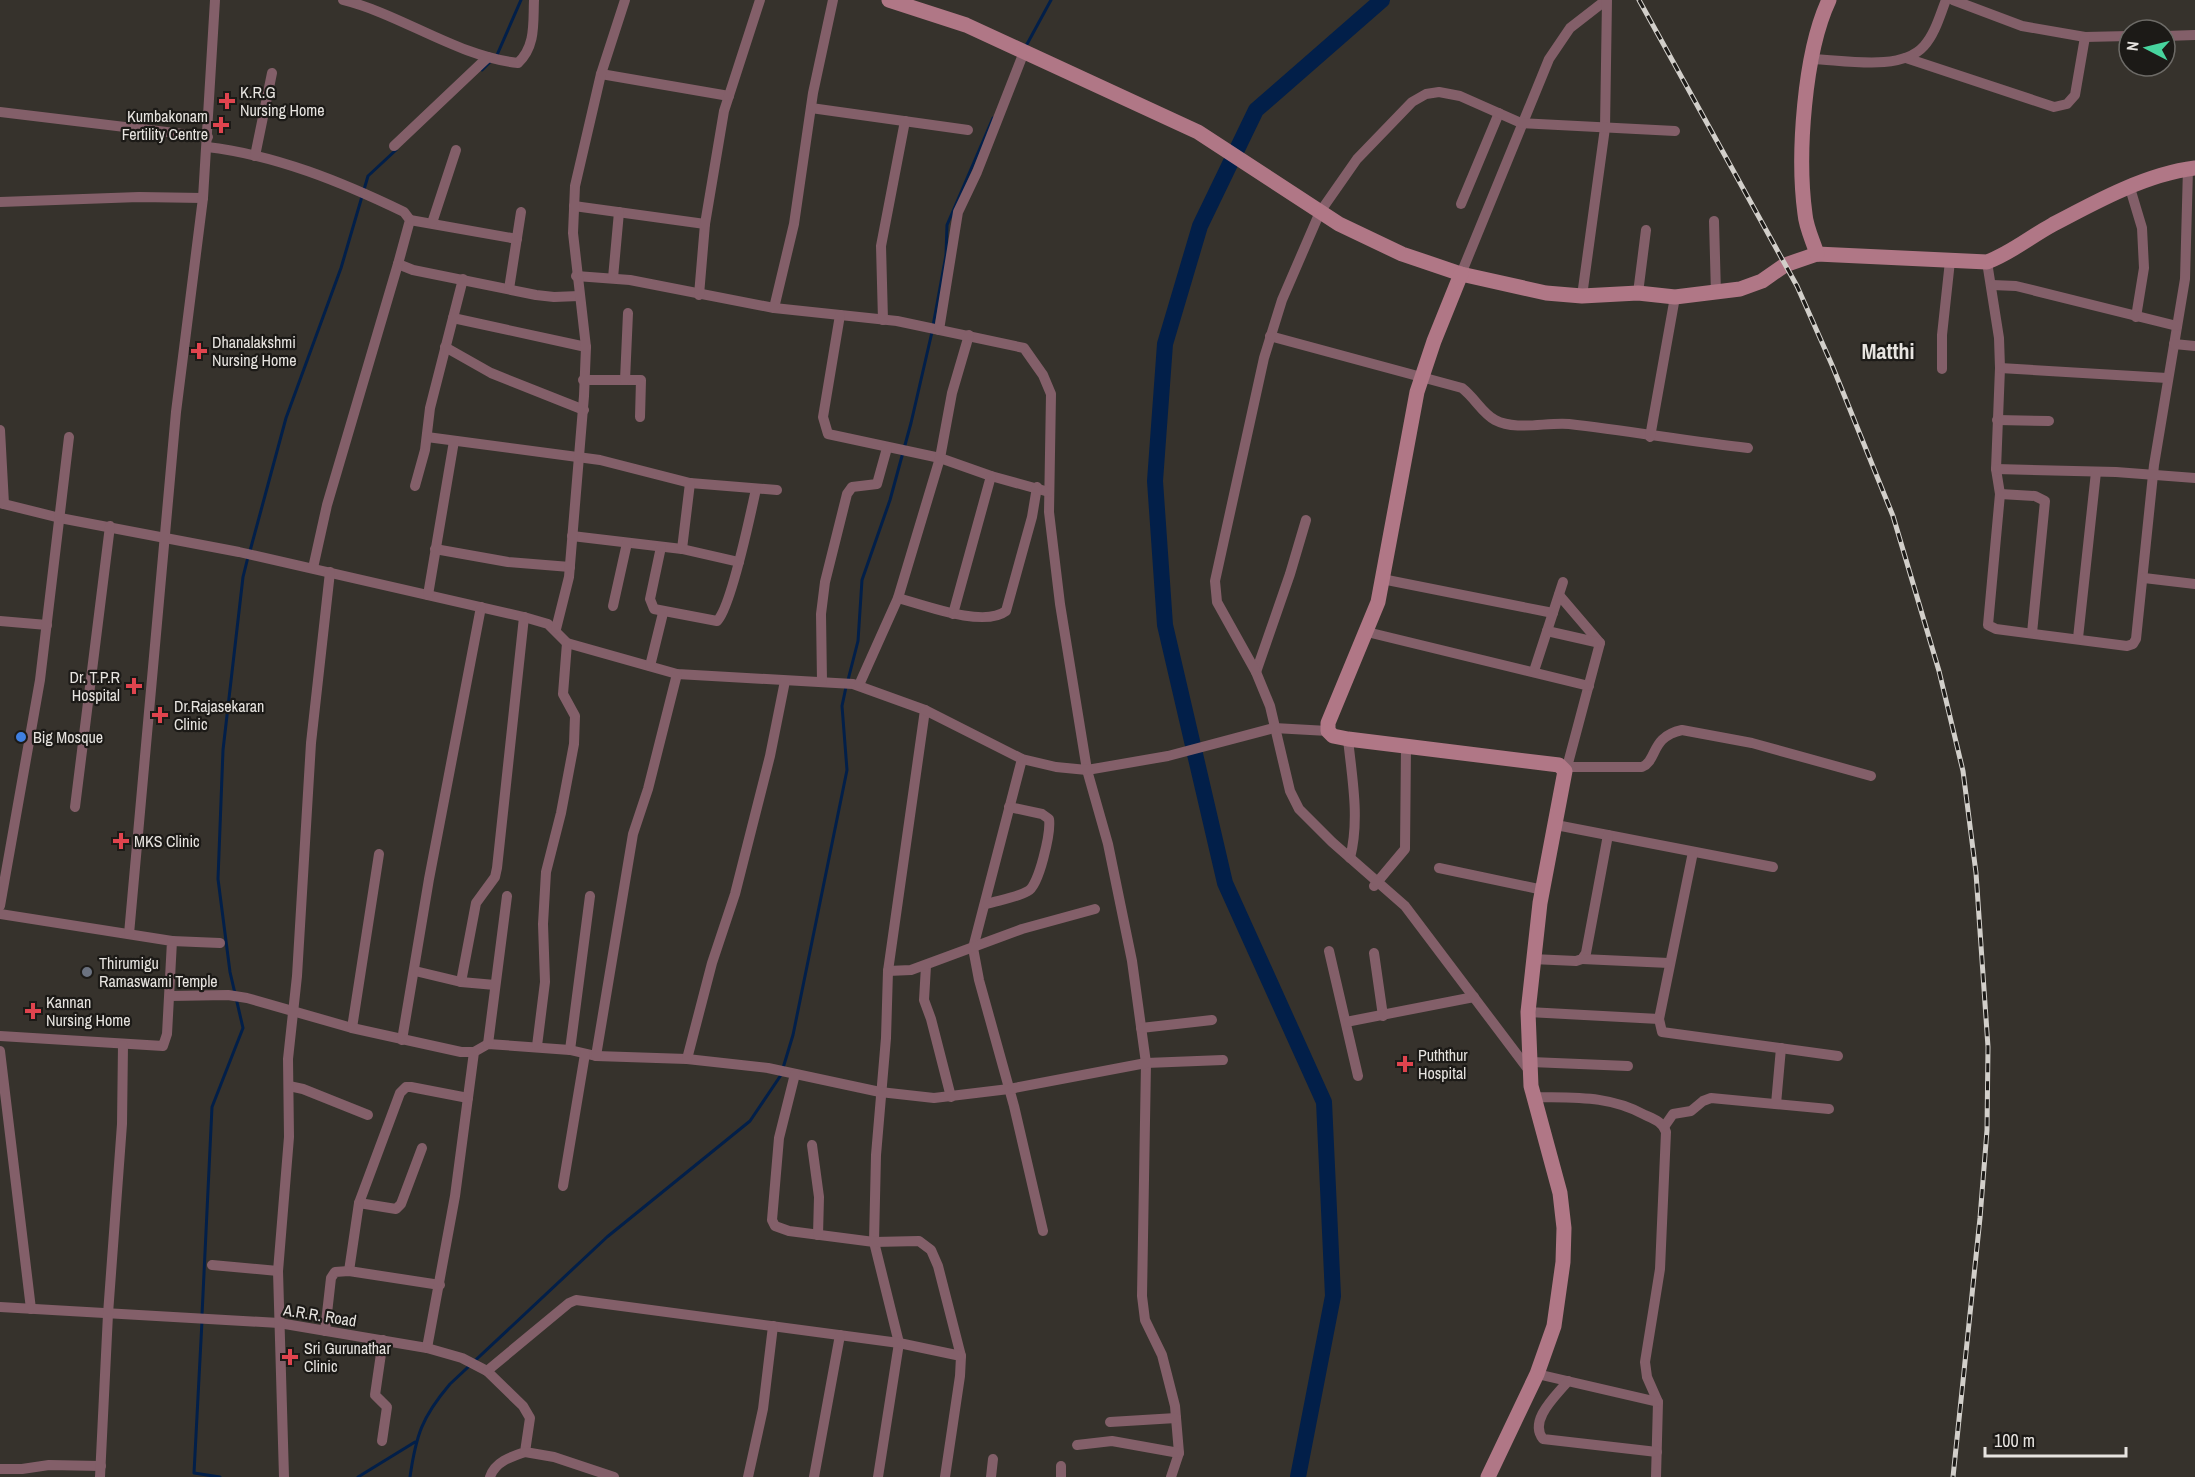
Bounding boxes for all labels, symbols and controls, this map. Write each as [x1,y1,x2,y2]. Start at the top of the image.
north arrow [2117,18,2177,78]
text: N [2121,40,2144,52]
place label: K.R.G Nursing Home [240,81,325,121]
marker: K.R.G Nursing Home [218,92,236,110]
place label: Kumbakonam Fertility Centre [122,105,208,145]
marker: Kumbakonam Fertility Centre [212,116,230,134]
place label: Dhanalakshmi Nursing Home [212,331,297,371]
district label: Matthi [1861,336,1915,366]
marker: Dhanalakshmi Nursing Home [190,342,208,360]
place label: Dr. T.P.R Hospital [69,666,121,706]
marker: Dr. T.P.R Hospital [125,677,143,695]
place label: Dr.Rajasekaran Clinic [174,695,264,735]
marker: Dr.Rajasekaran Clinic [151,706,169,724]
place label: Big Mosque [33,726,103,748]
marker: Big Mosque [14,730,28,744]
place label: MKS Clinic [134,830,200,852]
marker: MKS Clinic [112,832,130,850]
place label: Thirumigu Ramaswami Temple [99,952,218,992]
marker: Thirumigu Ramaswami Temple [80,965,94,979]
place label: Kannan Nursing Home [46,991,131,1031]
marker: Kannan Nursing Home [24,1002,42,1020]
place label: Puththur Hospital [1418,1044,1468,1084]
marker: Puththur Hospital [1396,1055,1414,1073]
street label: A.R.R. Road [281,1298,358,1332]
place label: Sri Gurunathar Clinic [304,1337,391,1377]
marker: Sri Gurunathar Clinic [281,1348,299,1366]
scale bar [1985,1420,2126,1458]
text: 100 m [1994,1428,2035,1453]

